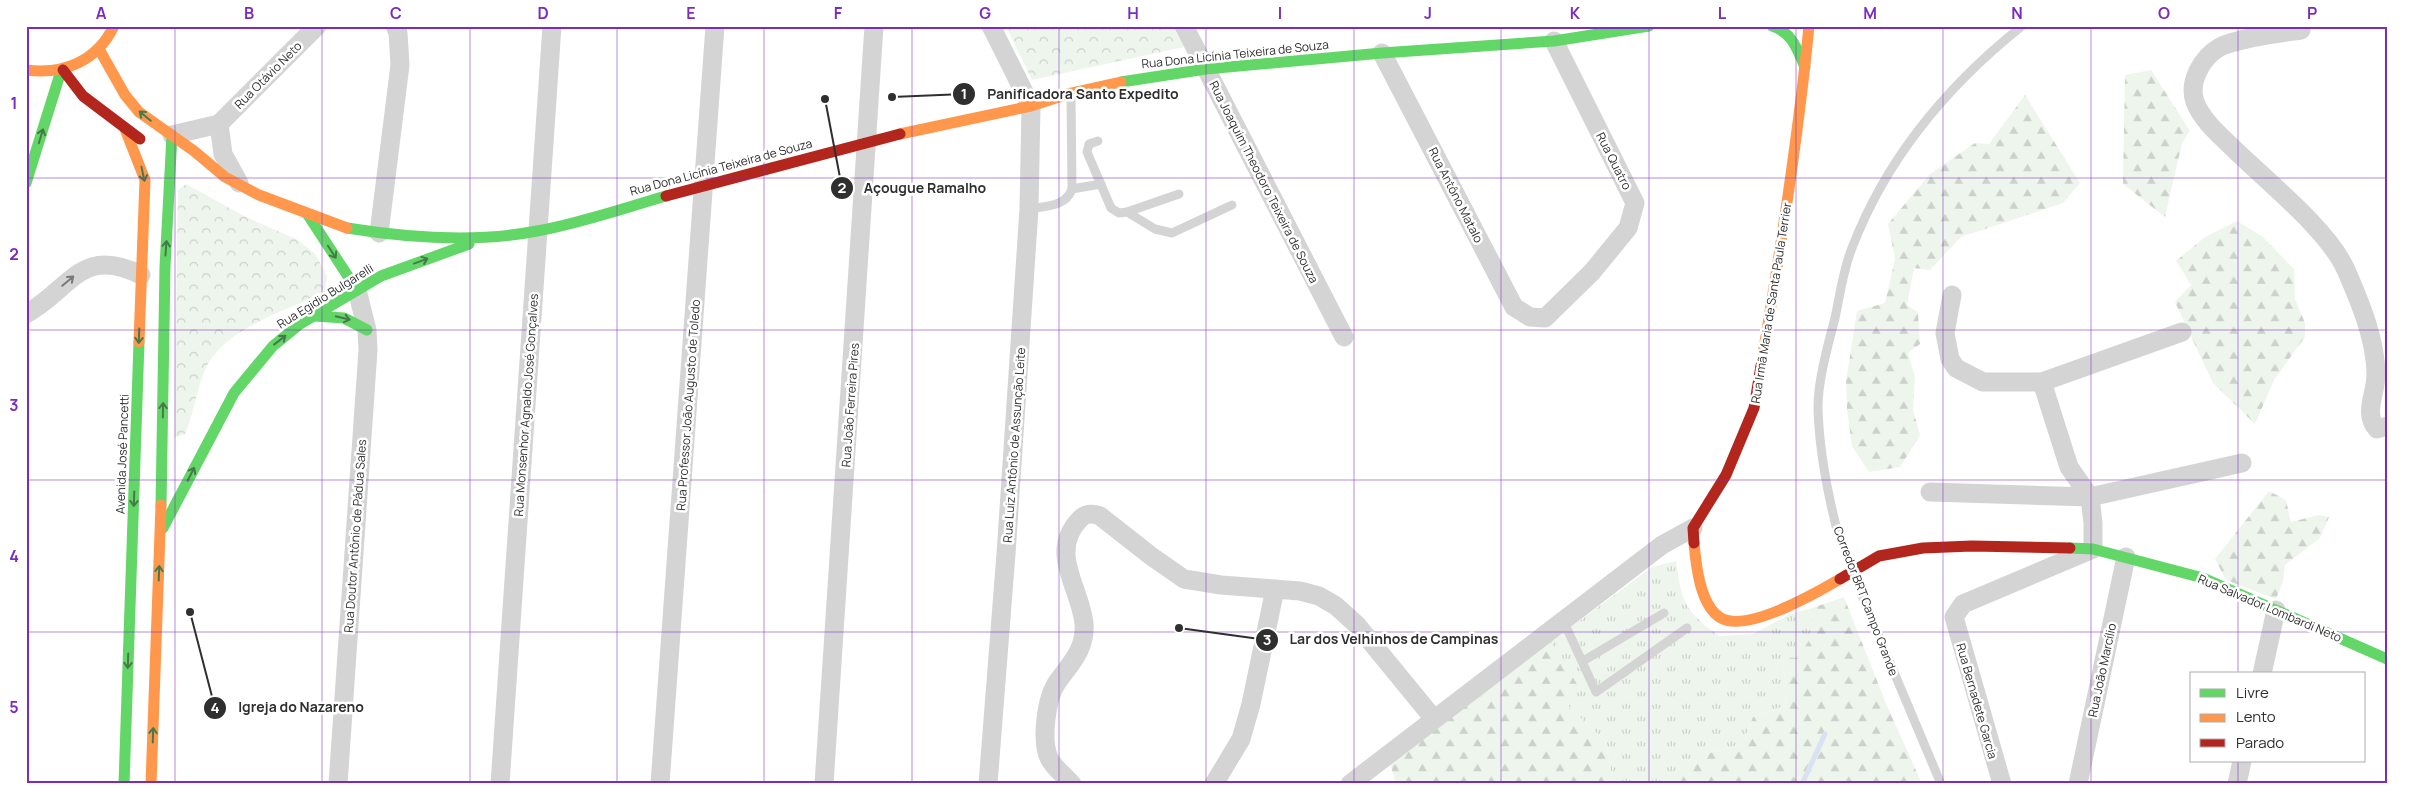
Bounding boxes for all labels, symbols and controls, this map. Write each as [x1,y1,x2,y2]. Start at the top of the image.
text: A [96,2,107,24]
text: B [244,2,254,24]
text: C [390,2,402,24]
text: D [537,2,549,24]
text: E [686,2,696,24]
text: F [834,2,843,24]
text: G [979,2,991,24]
text: H [1127,2,1139,24]
text: I [1278,2,1282,24]
text: J [1424,2,1432,24]
text: K [1570,2,1581,24]
text: L [1718,2,1727,24]
text: M [1863,2,1877,24]
text: N [2011,2,2023,24]
text: O [2158,2,2170,24]
text: P [2307,2,2317,24]
street label: Rua Dona Licínia Teixeira de Souza [1141,36,1329,72]
street label: Rua Otávio Neto [231,38,305,112]
street label: Rua Joaquim Theodoro Teixeira de Souza [1205,78,1323,286]
callout: Panificadora Santo Expedito [952,79,1189,108]
text: 1 [961,83,967,104]
text: Panificadora Santo Expedito [987,84,1179,103]
text: 1 [10,92,18,114]
one-way arrow [138,110,151,121]
one-way arrow [36,129,46,145]
street label: Rua Quatro [1592,129,1636,193]
street label: Rua Dona Licínia Teixeira de Souza [628,134,814,200]
street label: Rua Antôno Matalo [1425,144,1487,246]
one-way arrow [139,165,148,181]
callout: Açougue Ramalho [829,174,997,203]
text: 2 [838,177,847,198]
text: Açougue Ramalho [864,178,987,197]
street label: Rua Irmã Maria de Santa Paula Terrier [1747,201,1795,405]
one-way arrow [162,240,171,256]
text: 2 [9,243,19,265]
one-way arrow [328,245,338,259]
one-way arrow [413,256,428,265]
street label: Rua Egidio Bulgarelli [274,259,376,333]
one-way arrow [61,275,74,286]
street label: Rua Monsenhor Agnaldo José Gonçalves [510,293,542,517]
street label: Rua Professor João Augusto de Toledo [672,299,704,511]
one-way arrow [334,314,350,323]
one-way arrow [135,328,144,344]
one-way arrow [273,335,287,345]
street label: Rua João Ferreira Pires [837,342,863,468]
street label: Rua Luiz Antônio de Assunção Leite [999,347,1029,543]
text: 3 [9,394,19,416]
street label: Avenida José Pancetti [111,394,133,514]
one-way arrow [158,402,168,418]
street label: Rua Doutor Antônio de Pádua Sales [340,439,370,633]
one-way arrow [187,467,196,482]
one-way arrow [129,490,139,506]
street label: Corredor BRT Campo Grande [1830,524,1902,678]
text: 4 [9,545,19,567]
one-way arrow [155,565,164,581]
street label: Rua Salvador Lombardi Neto [2196,570,2344,646]
street label: Rua João Marcílio [2084,622,2120,718]
callout: Lar dos Velhinhos de Campinas [1254,625,1508,654]
text: 3 [1263,629,1271,650]
text: Lar dos Velhinhos de Campinas [1290,629,1499,648]
street label: Rua Bernadete Garcia [1952,641,2002,761]
one-way arrow [124,653,133,669]
legend [2190,672,2366,762]
text: Livre [2236,682,2269,703]
callout: Igreja do Nazareno [203,693,374,722]
text: 5 [9,696,19,718]
text: 4 [210,697,220,718]
text: Igreja do Nazareno [238,697,364,716]
text: Lento [2236,706,2276,727]
one-way arrow [148,727,158,744]
text: Parado [2236,732,2284,753]

